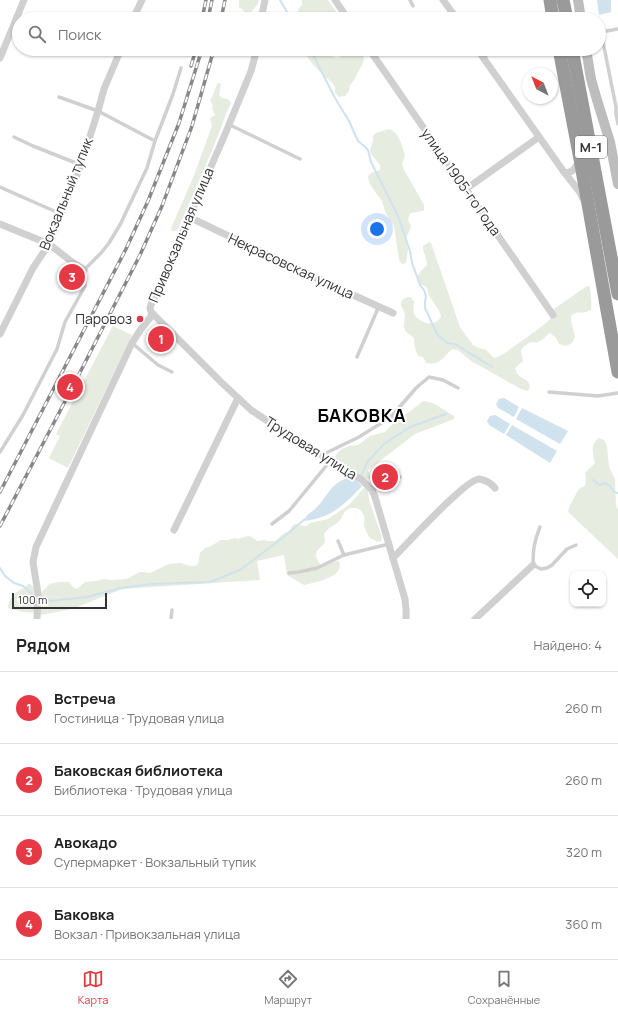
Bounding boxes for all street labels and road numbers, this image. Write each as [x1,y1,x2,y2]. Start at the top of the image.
street label: улица 1905-го Года [417,124,506,239]
street label: Вокзальный тупик [34,134,97,253]
road number: М-1 [575,136,607,158]
street label: Привокзальная улица [143,164,218,305]
street label: Некрасовская улица [225,228,357,303]
street label: Трудовая улица [262,412,361,483]

